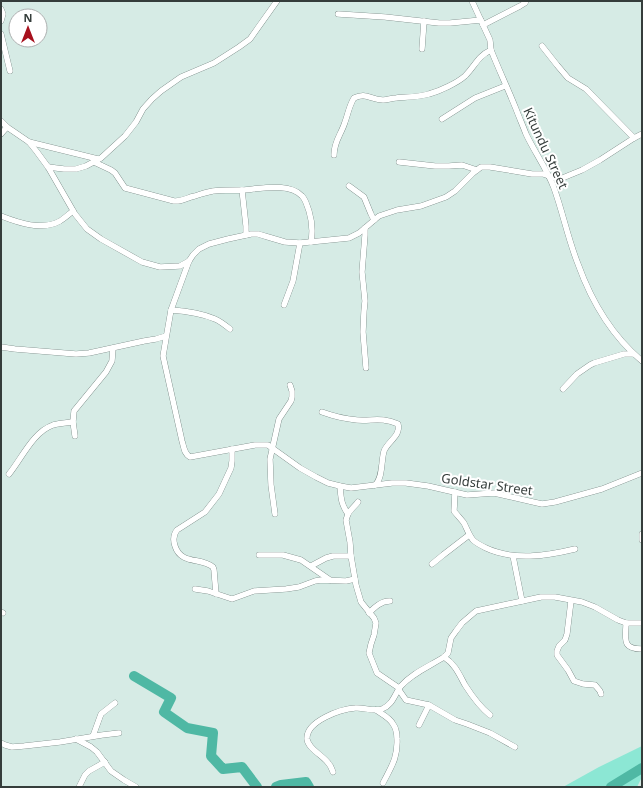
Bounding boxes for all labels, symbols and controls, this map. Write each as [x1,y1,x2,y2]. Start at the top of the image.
north arrow [8,8,48,48]
text: N [24,10,32,25]
street label: Kitundu Street [519,104,573,192]
street label: Goldstar Street [440,469,534,499]

